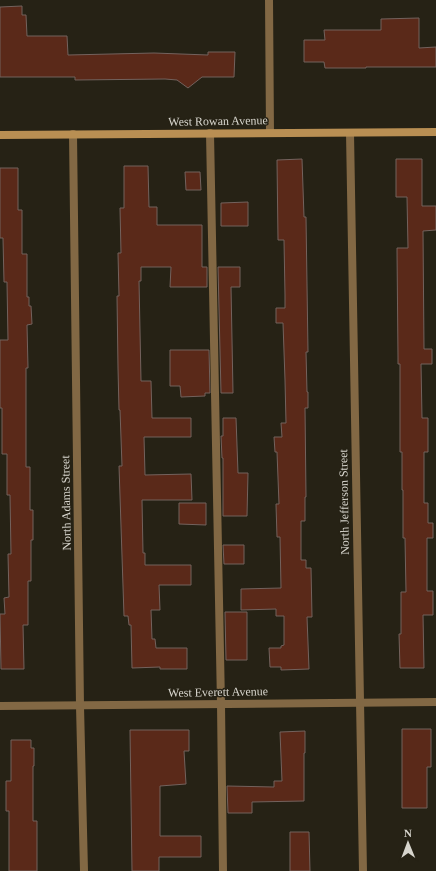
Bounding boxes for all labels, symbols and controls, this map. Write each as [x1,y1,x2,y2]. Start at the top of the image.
street label: West Rowan Avenue [168,113,268,129]
street label: North Jefferson Street [336,448,352,555]
street label: North Adams Street [58,455,74,551]
street label: West Everett Avenue [168,684,268,700]
north arrow [388,823,428,863]
text: N [404,827,412,839]

